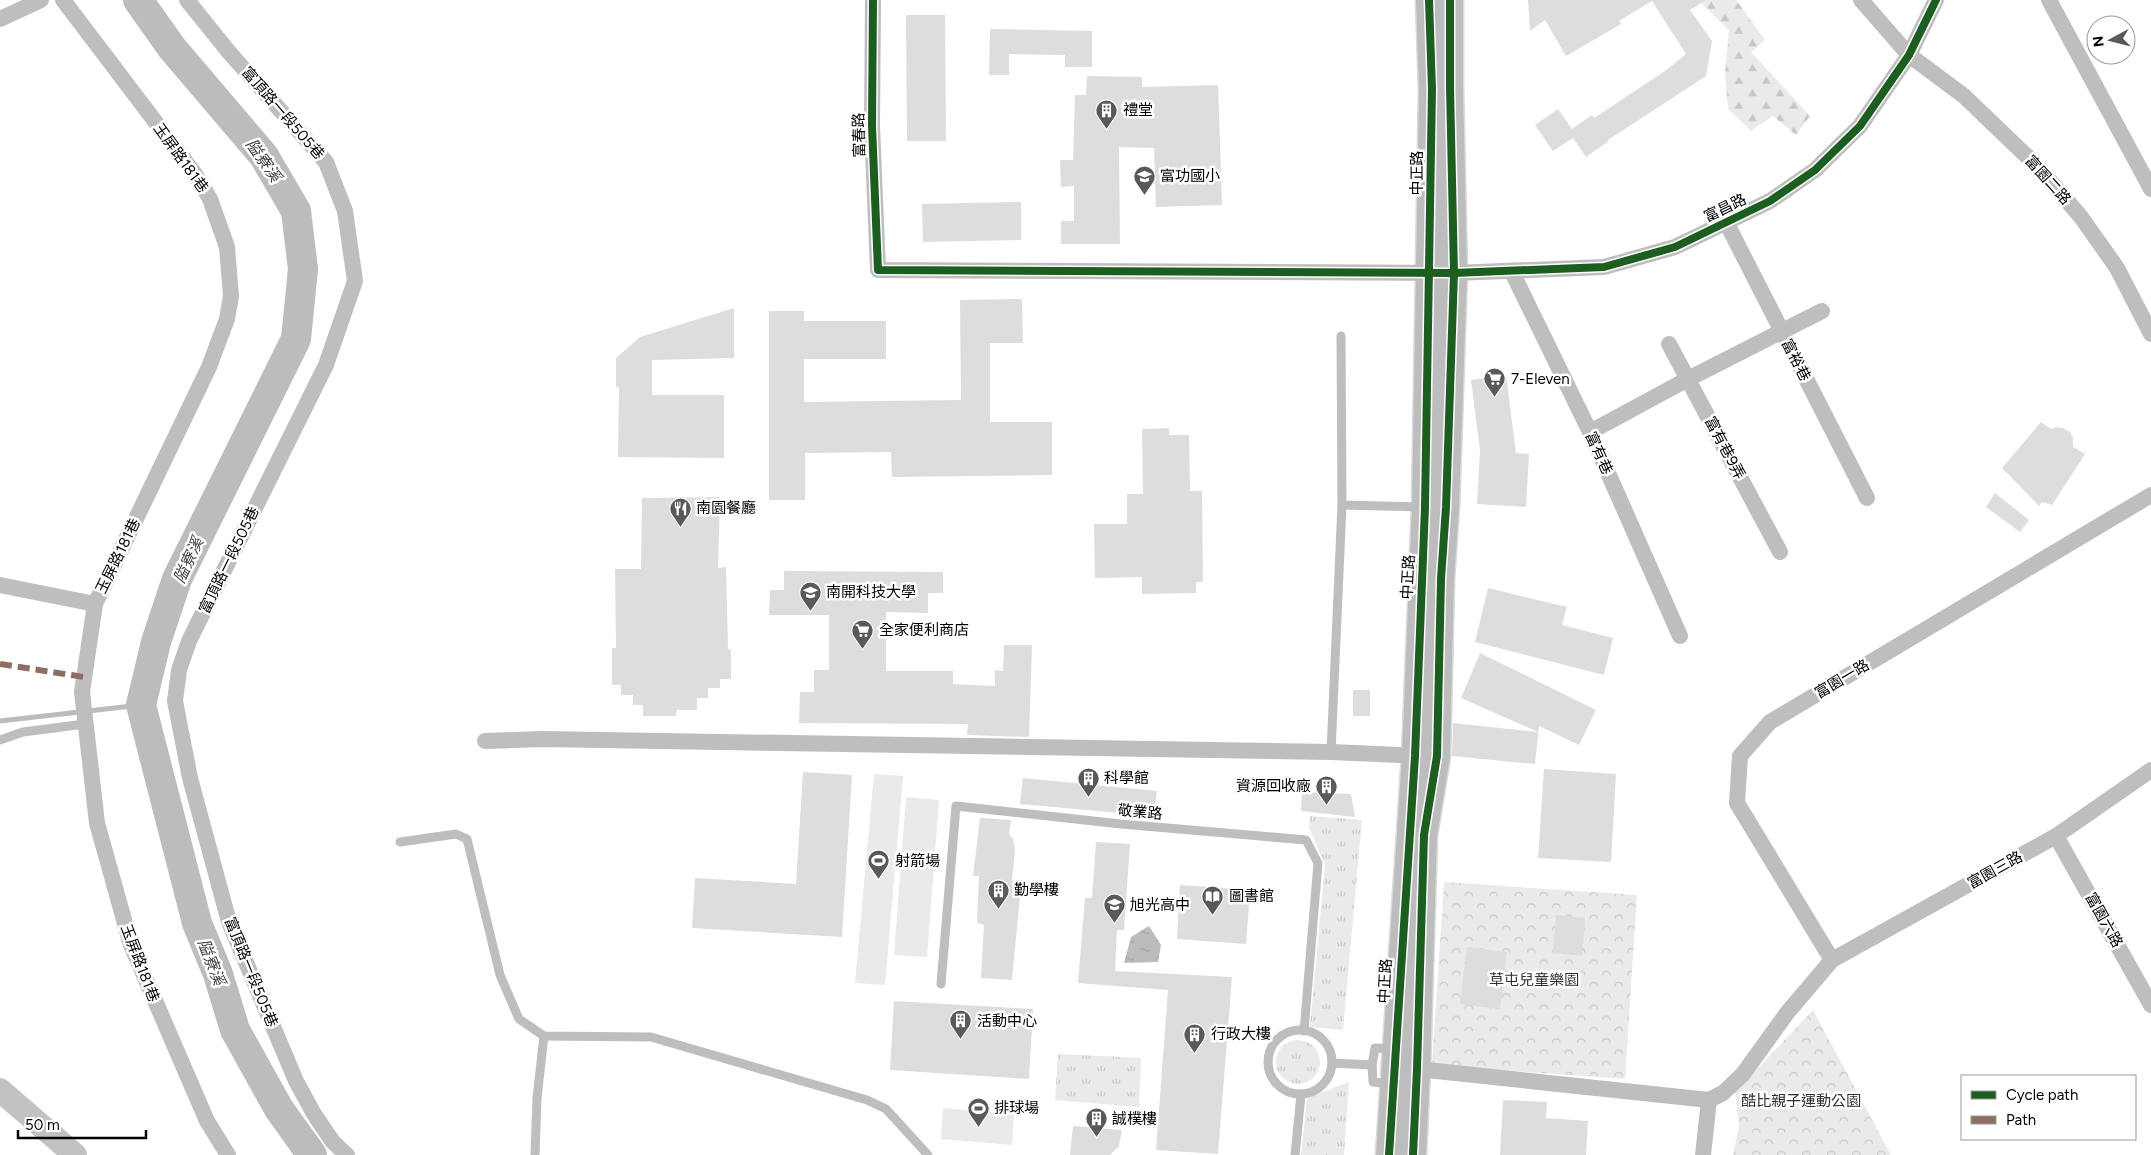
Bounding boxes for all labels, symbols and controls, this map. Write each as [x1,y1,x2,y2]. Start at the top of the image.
north arrow [2086,15,2136,65]
text: N [2089,35,2108,48]
street label: 富頂路一段505巷 [238,63,328,163]
building icon: 禮堂 [1095,98,1119,129]
place label: 禮堂 [1123,101,1153,119]
street label: 富春路 [850,112,868,158]
street label: 玉屏路181巷 [150,120,212,196]
water label: 隘寮溪 [242,135,286,187]
street label: 中正路 [1408,150,1426,196]
street label: 富園二路 [2021,152,2075,208]
school or university icon: 富功國小 [1132,164,1156,195]
place label: 富功國小 [1160,167,1220,185]
street label: 富昌路 [1701,190,1749,226]
street label: 富裕巷 [1778,336,1814,384]
supermarket icon: 7-Eleven [1483,367,1507,398]
place label: 7-Eleven [1511,370,1570,388]
street label: 富有巷9弄 [1701,414,1749,482]
street label: 富有巷 [1582,429,1616,477]
restaurant icon: 南園餐廳 [668,496,692,527]
place label: 南園餐廳 [696,499,756,517]
street label: 富頂路一段505巷 [195,504,263,616]
street label: 玉屏路181巷 [92,515,144,597]
water label: 隘寮溪 [170,533,208,586]
street label: 中正路 [1398,554,1418,600]
school or university icon: 南開科技大學 [798,580,822,611]
place label: 南開科技大學 [826,583,916,601]
supermarket icon: 全家便利商店 [851,618,875,649]
place label: 全家便利商店 [879,621,969,639]
street label: 富園一路 [1812,656,1872,702]
building icon: 科學館 [1076,766,1100,797]
place label: 科學館 [1104,769,1149,787]
building icon: 資源回收廠 [1315,774,1339,805]
place label: 資源回收廠 [1236,777,1311,795]
street label: 敬業路 [1117,801,1163,823]
street label: 富園三路 [1964,848,2026,892]
sports icon: 射箭場 [867,849,891,880]
place label: 射箭場 [895,852,940,870]
building icon: 勤學樓 [986,878,1010,909]
place label: 勤學樓 [1014,881,1059,899]
library icon: 圖書館 [1201,884,1225,915]
place label: 圖書館 [1229,887,1274,905]
street label: 富園六路 [2082,889,2126,951]
school or university icon: 旭光高中 [1102,893,1126,924]
place label: 旭光高中 [1130,896,1190,914]
street label: 富頂路一段505巷 [221,914,281,1030]
street label: 玉屏路181巷 [117,922,163,1004]
water label: 隘寮溪 [194,936,230,990]
street label: 中正路 [1375,958,1395,1004]
park label: 草屯兒童樂園 [1489,971,1579,989]
building icon: 活動中心 [949,1009,973,1040]
place label: 活動中心 [977,1012,1037,1030]
building icon: 行政大樓 [1183,1022,1207,1053]
place label: 行政大樓 [1211,1025,1271,1043]
legend [1961,1075,2136,1140]
text: Cycle path [2006,1086,2078,1104]
park label: 酷比親子運動公園 [1741,1092,1861,1110]
sports icon: 排球場 [966,1096,990,1127]
place label: 排球場 [994,1099,1039,1117]
building icon: 誠樸樓 [1084,1107,1108,1138]
scale bar [18,1108,145,1140]
place label: 誠樸樓 [1112,1110,1157,1128]
text: Path [2006,1111,2036,1129]
text: 50 m [25,1116,60,1134]

